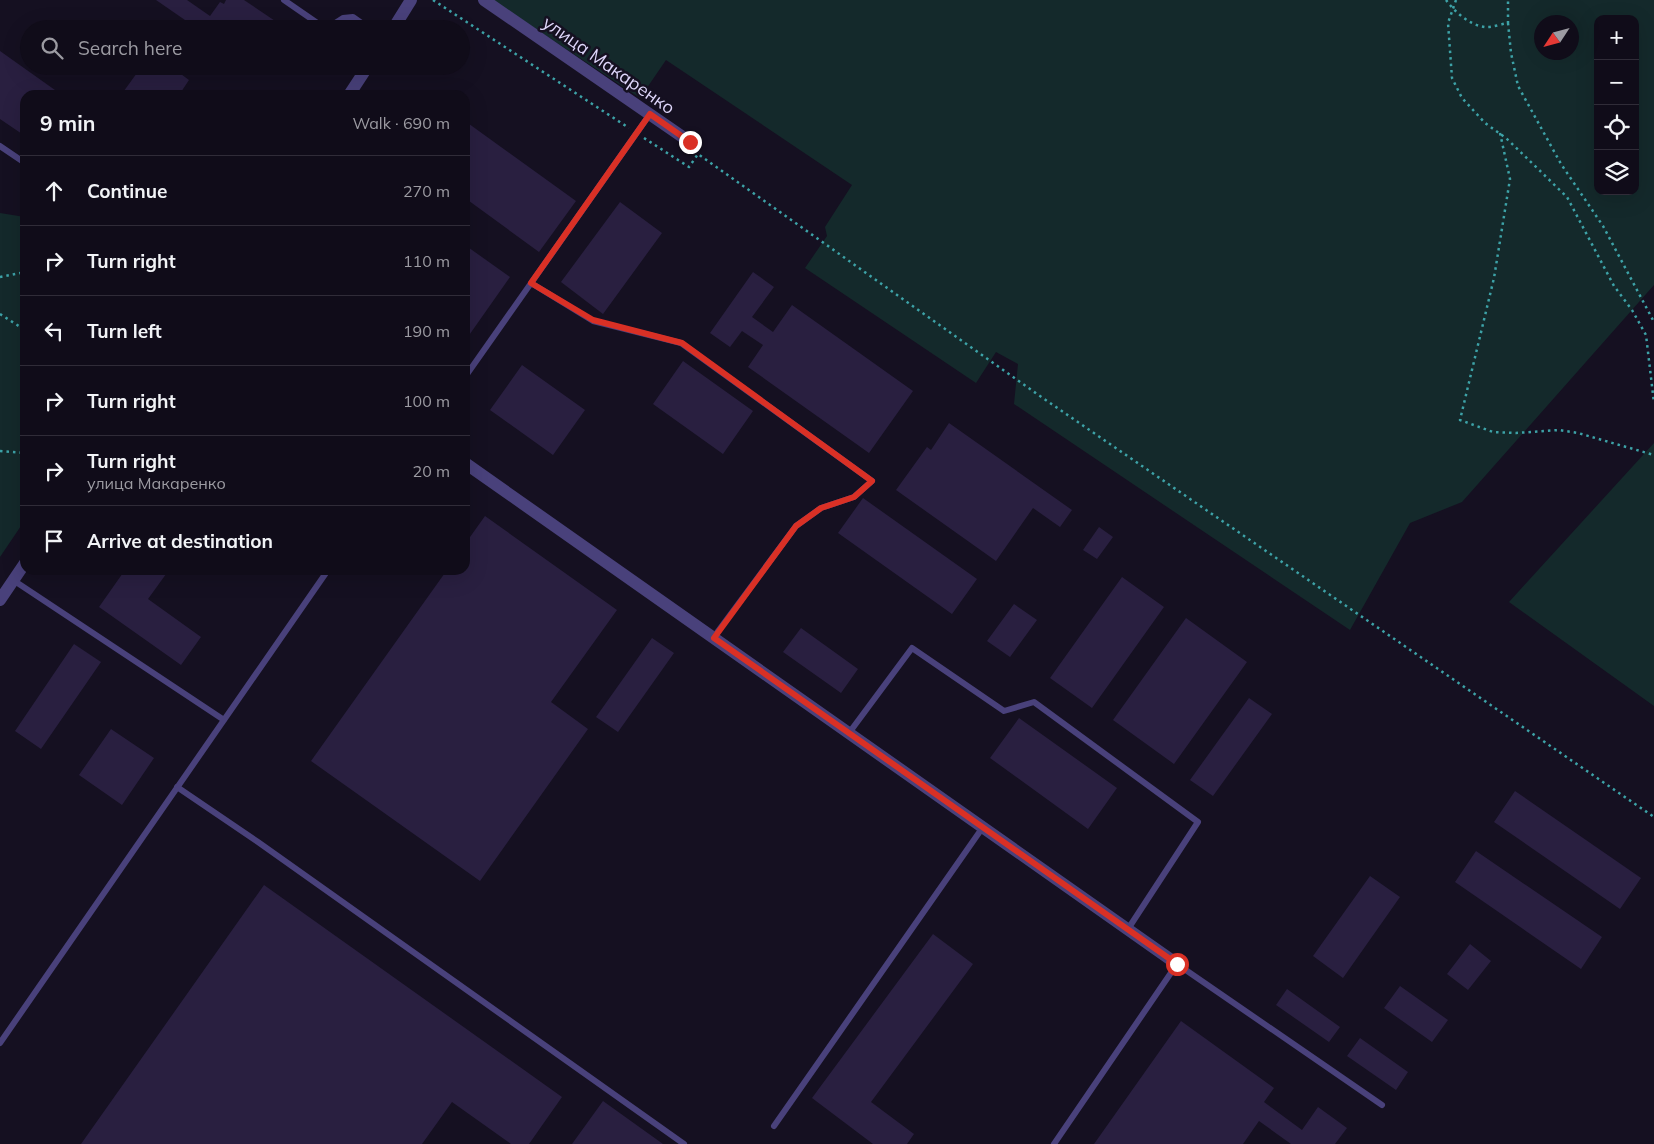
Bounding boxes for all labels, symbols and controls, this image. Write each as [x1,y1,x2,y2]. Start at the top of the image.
street label: улица Макаренко [538,11,680,119]
north arrow [1534,15,1579,60]
map controls [1594,15,1639,195]
button: + [1594,15,1639,60]
search box [20,20,470,75]
icon: search [38,34,66,62]
text: Search here [78,36,182,60]
button: − [1594,60,1639,105]
button: locate [1594,105,1639,150]
text: 9 min [40,110,95,136]
text: Walk · 690 m [352,113,450,133]
route end [679,131,702,154]
button: layers [1594,150,1639,195]
icon: ahead [40,177,68,205]
text: Continue [87,179,167,203]
text: 270 m [403,181,450,201]
icon: right [40,247,68,275]
text: Turn right [87,249,176,273]
text: 110 m [403,251,450,271]
icon: left [40,317,68,345]
text: Turn left [87,319,162,343]
text: 190 m [403,321,450,341]
icon: right [40,387,68,415]
text: Turn right [87,389,176,413]
text: 100 m [403,391,450,411]
text: Turn right [87,449,176,473]
icon: right [40,457,68,485]
text: 20 m [413,461,450,481]
text: улица Макаренко [87,473,226,493]
icon: arrive [40,527,68,555]
text: Arrive at destination [87,529,273,553]
route start [1166,953,1189,976]

